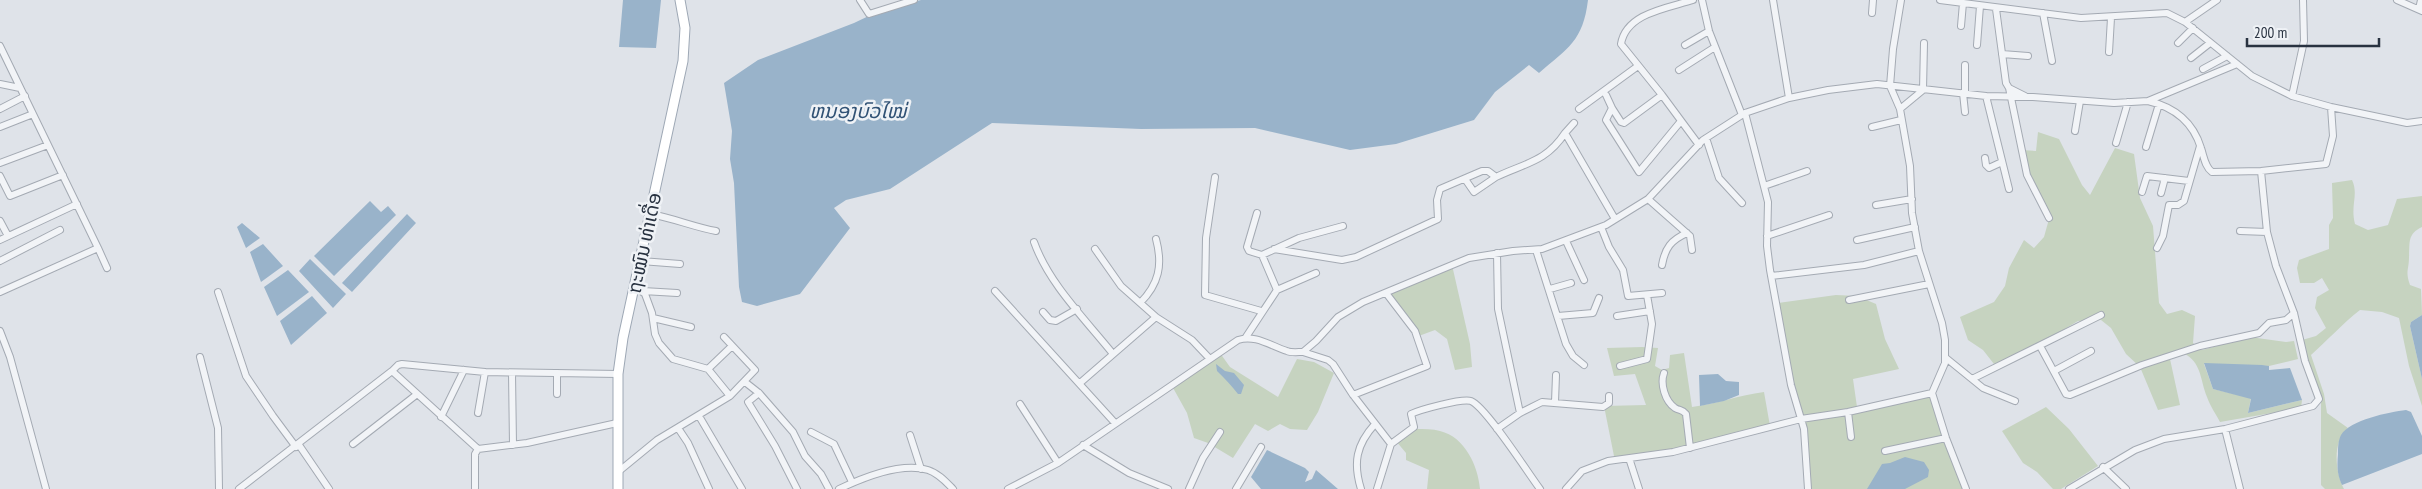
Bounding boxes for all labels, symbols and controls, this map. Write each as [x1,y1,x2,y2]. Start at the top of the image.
scale bar [2247,15,2380,47]
text: 200 m [2254,23,2287,42]
water label: ຫນອງບົວໄໝ່ [810,98,909,124]
street label: ຖະໝົນ ທ່າເດື່ອ [620,190,666,296]

